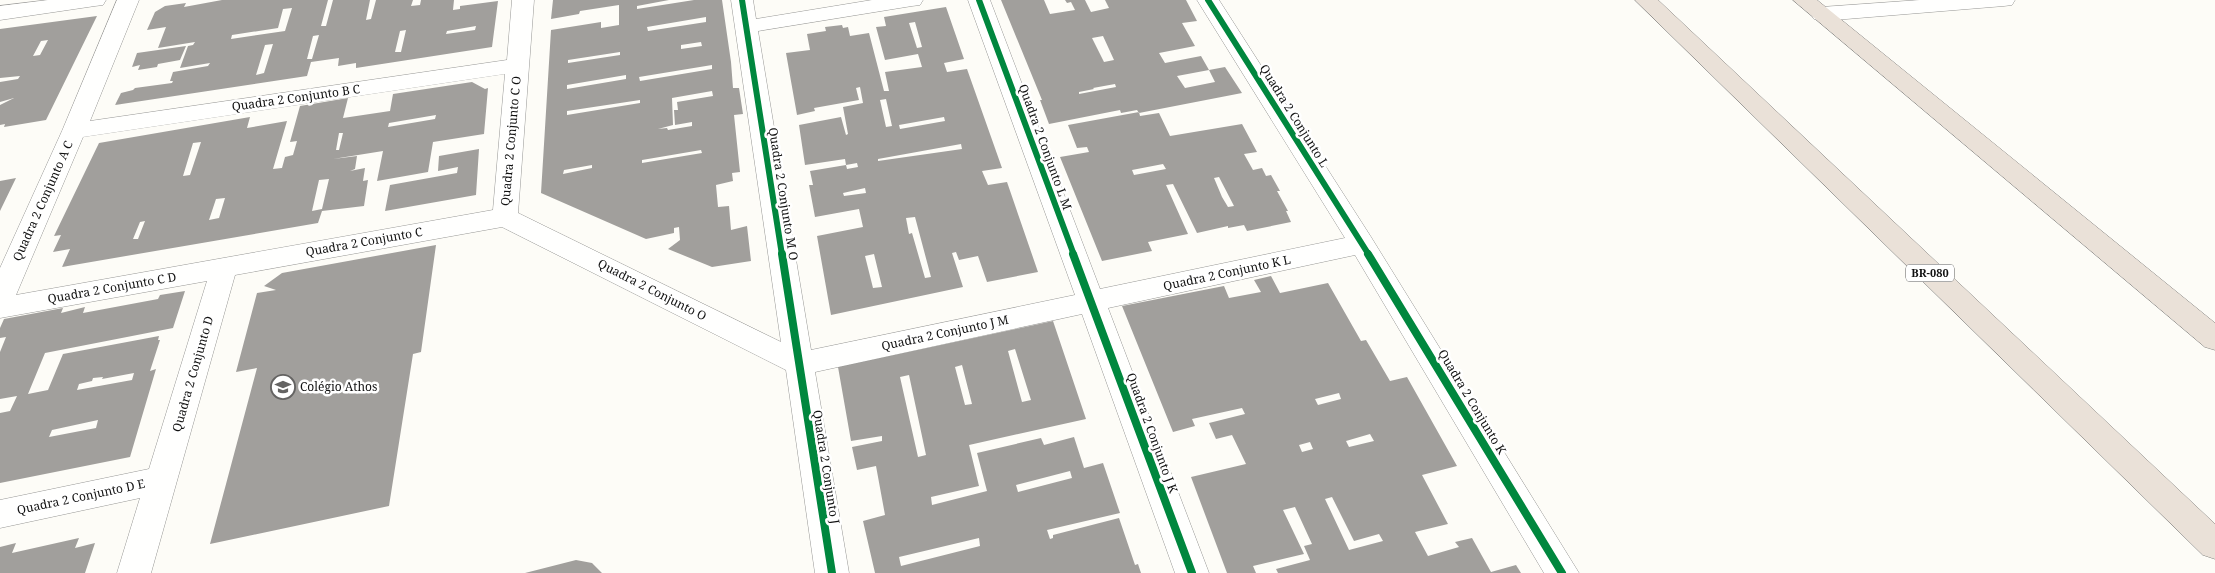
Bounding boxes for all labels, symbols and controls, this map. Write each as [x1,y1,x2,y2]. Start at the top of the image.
street label: Quadra 2 Conjunto L [1256,61,1333,170]
street label: Quadra 2 Conjunto C O [496,75,525,207]
street label: Quadra 2 Conjunto B C [231,80,361,115]
street label: Quadra 2 Conjunto L M [1015,81,1076,212]
street label: Quadra 2 Conjunto M O [765,126,802,262]
street label: Quadra 2 Conjunto A C [8,138,77,264]
street label: Quadra 2 Conjunto C [304,223,424,260]
street label: Quadra 2 Conjunto K L [1162,251,1292,294]
street label: Quadra 2 Conjunto O [595,255,710,324]
road number: BR-080 [1906,264,1954,282]
street label: Quadra 2 Conjunto C D [46,268,178,307]
street label: Quadra 2 Conjunto J M [880,311,1010,354]
street label: Quadra 2 Conjunto D [168,314,217,434]
street label: Quadra 2 Conjunto K [1434,346,1511,458]
street label: Quadra 2 Conjunto J K [1123,370,1182,496]
school or university icon: Colégio Athos [270,374,296,400]
place label: Colégio Athos [300,378,377,395]
street label: Quadra 2 Conjunto J [809,409,844,525]
street label: Quadra 2 Conjunto D E [15,475,146,518]

